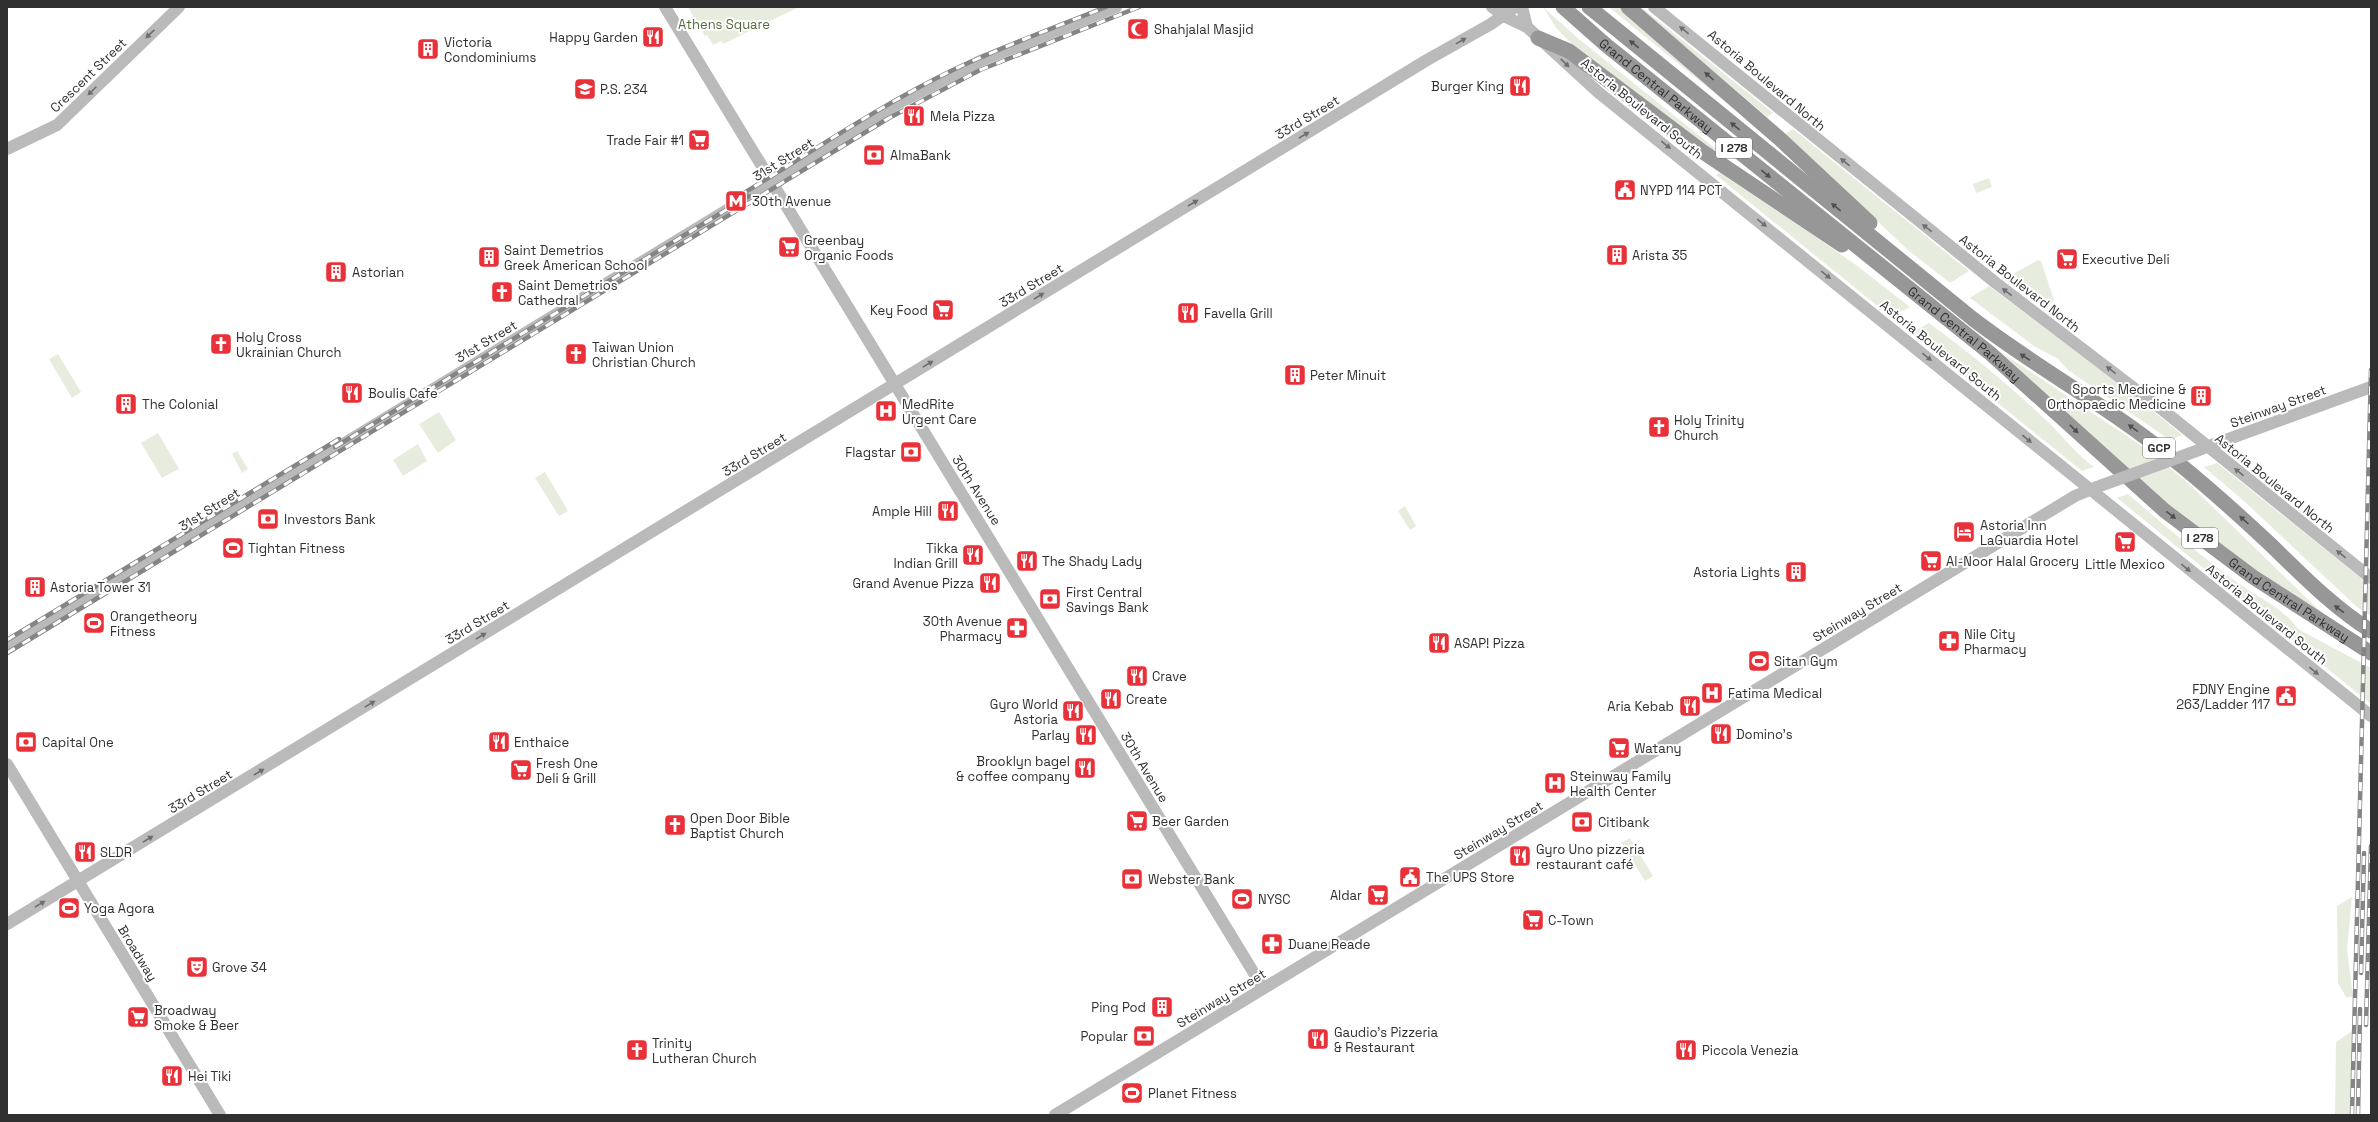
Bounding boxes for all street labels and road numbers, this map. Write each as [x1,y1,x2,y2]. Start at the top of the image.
street label: Astoria Boulevard North [1704,26,1829,135]
street label: Crescent Street [47,35,130,116]
street label: Grand Central Parkway [1595,35,1717,137]
street label: Astoria Boulevard South [1578,54,1706,163]
street label: 33rd Street [1272,92,1342,143]
street label: 31st Street [750,134,817,185]
road number: I 278 [1716,138,1752,158]
street label: Astoria Boulevard North [1956,231,2084,336]
street label: 33rd Street [996,260,1066,311]
street label: Grand Central Parkway [1904,283,2024,386]
street label: Astoria Boulevard South [1877,296,2005,405]
street label: 31st Street [452,316,520,366]
street label: Steinway Street [2228,381,2329,432]
street label: 33rd Street [719,429,789,480]
street label: Astoria Boulevard North [2211,430,2338,537]
road number: GCP [2143,438,2175,458]
street label: 30th Avenue [948,452,1005,528]
street label: 31st Street [176,484,243,535]
road number: I 278 [2182,528,2218,548]
street label: Grand Central Parkway [2225,554,2353,646]
street label: Astoria Boulevard South [2203,560,2331,669]
street label: Steinway Street [1810,579,1905,646]
street label: 33rd Street [442,597,512,648]
street label: 30th Avenue [1117,729,1172,806]
street label: 33rd Street [165,766,235,817]
street label: Steinway Street [1451,797,1546,864]
street label: Broadway [114,922,161,984]
street label: Steinway Street [1174,965,1269,1032]

